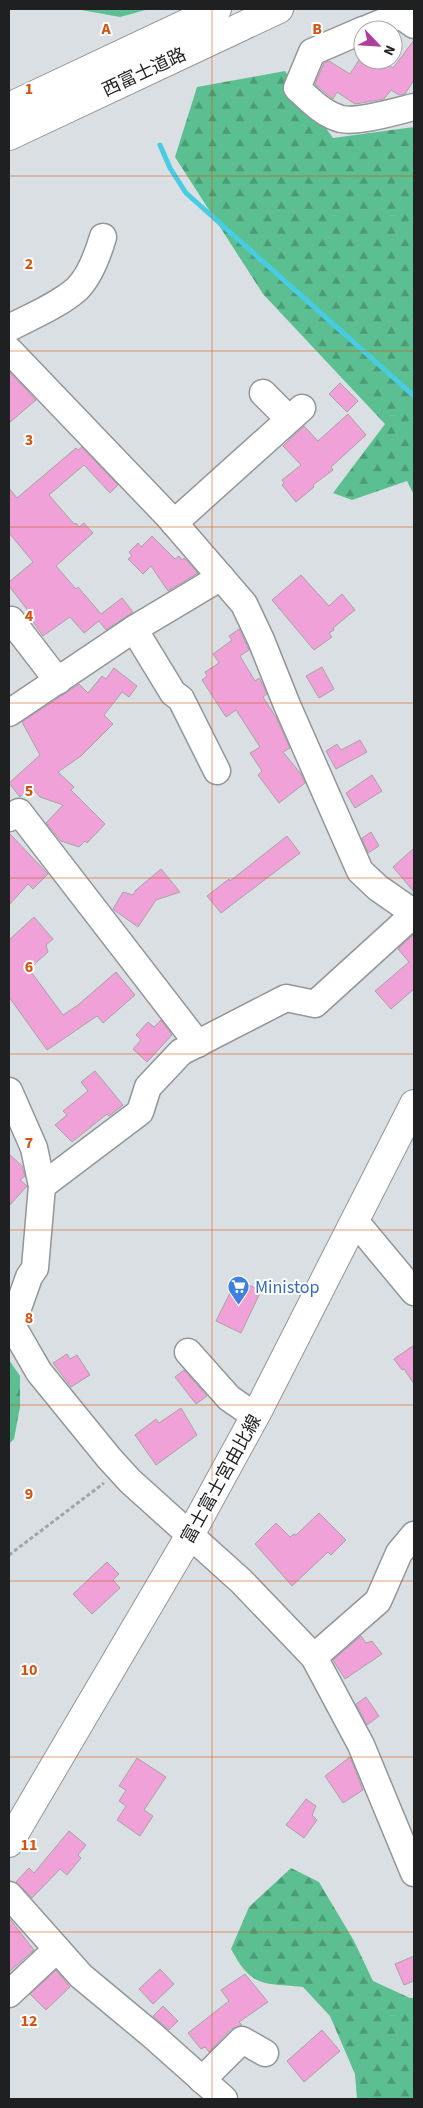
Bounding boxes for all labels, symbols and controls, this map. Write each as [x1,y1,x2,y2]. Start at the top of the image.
text: A [100,18,111,40]
text: B [312,18,322,40]
north arrow [353,20,403,70]
street label: 西富士道路 [98,42,190,103]
text: N [378,42,400,59]
text: 1 [25,78,33,100]
text: 2 [25,253,33,275]
text: 3 [25,429,33,451]
text: 4 [25,605,34,627]
text: 5 [25,780,33,802]
text: 6 [25,956,33,978]
text: 7 [25,1132,33,1154]
supermarket icon: Ministop [227,1275,251,1306]
place label: Ministop [255,1275,320,1300]
text: 8 [25,1307,33,1329]
street label: 富士富士宮由比線 [176,1410,267,1548]
text: 9 [25,1483,33,1505]
text: 10 [21,1659,37,1681]
text: 11 [21,1834,37,1856]
text: 12 [21,2010,37,2032]

